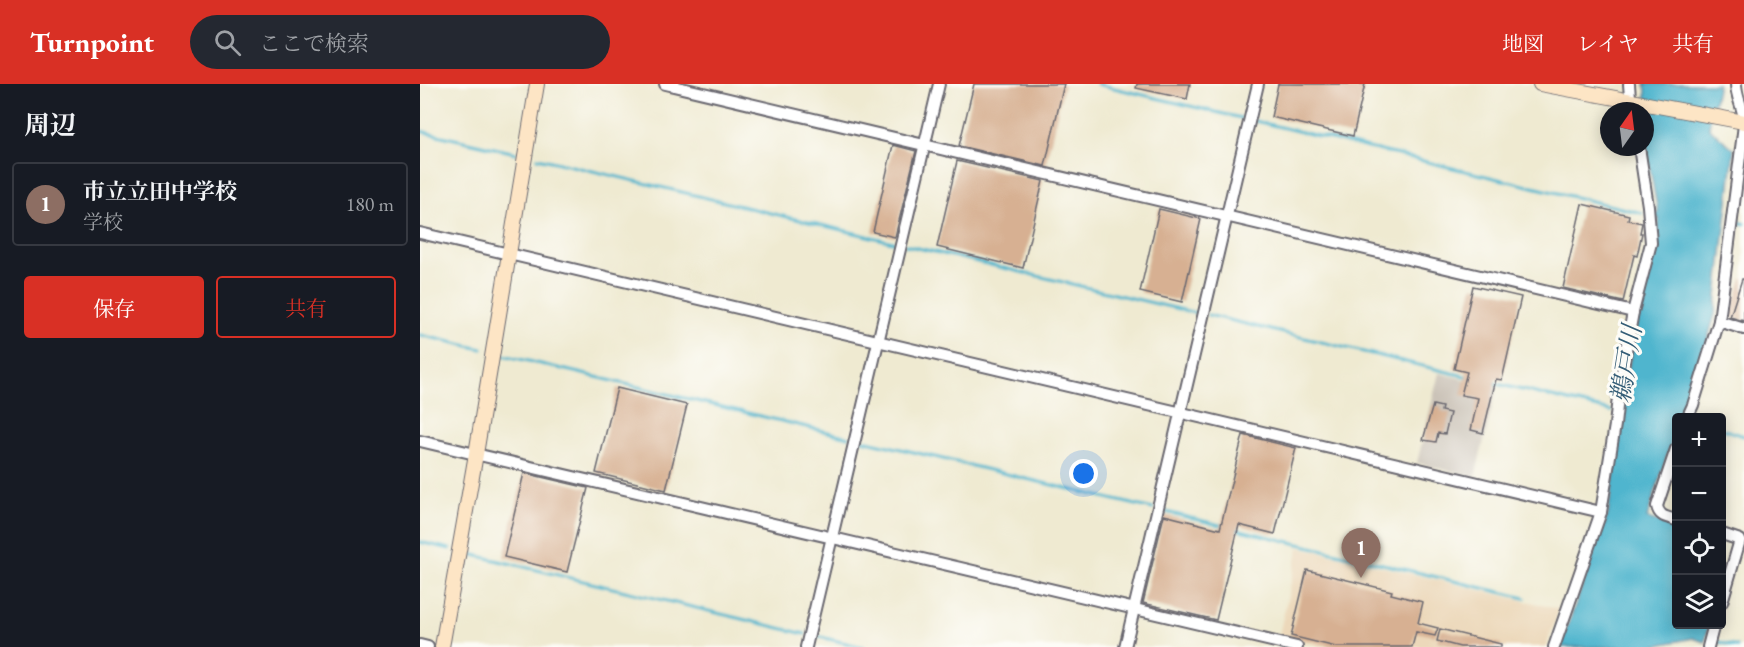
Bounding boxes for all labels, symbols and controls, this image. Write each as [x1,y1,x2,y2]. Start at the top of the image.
search box [190,15,610,69]
text: Turnpoint [30,24,154,60]
icon: search [211,26,244,59]
text: ここで検索 [259,29,369,58]
text: 地図 [1502,30,1544,57]
text: レイヤ [1577,30,1639,57]
text: 共有 [1672,30,1714,57]
north arrow [1600,102,1654,156]
text: 周辺 [24,108,76,142]
text: 市立立田中学校 [83,177,237,206]
text: 1 [40,191,51,217]
text: 180 m [346,191,394,217]
text: 学校 [83,209,123,235]
button: 保存 [24,276,204,338]
button: 共有 [216,276,396,338]
water label: 鵜戸川 [1603,320,1649,405]
map controls [1672,413,1726,629]
button: + [1672,413,1726,467]
your location [1069,459,1098,488]
button: − [1672,467,1726,521]
button: locate [1672,521,1726,575]
pin: 1 [1342,528,1380,578]
button: layers [1672,575,1726,629]

